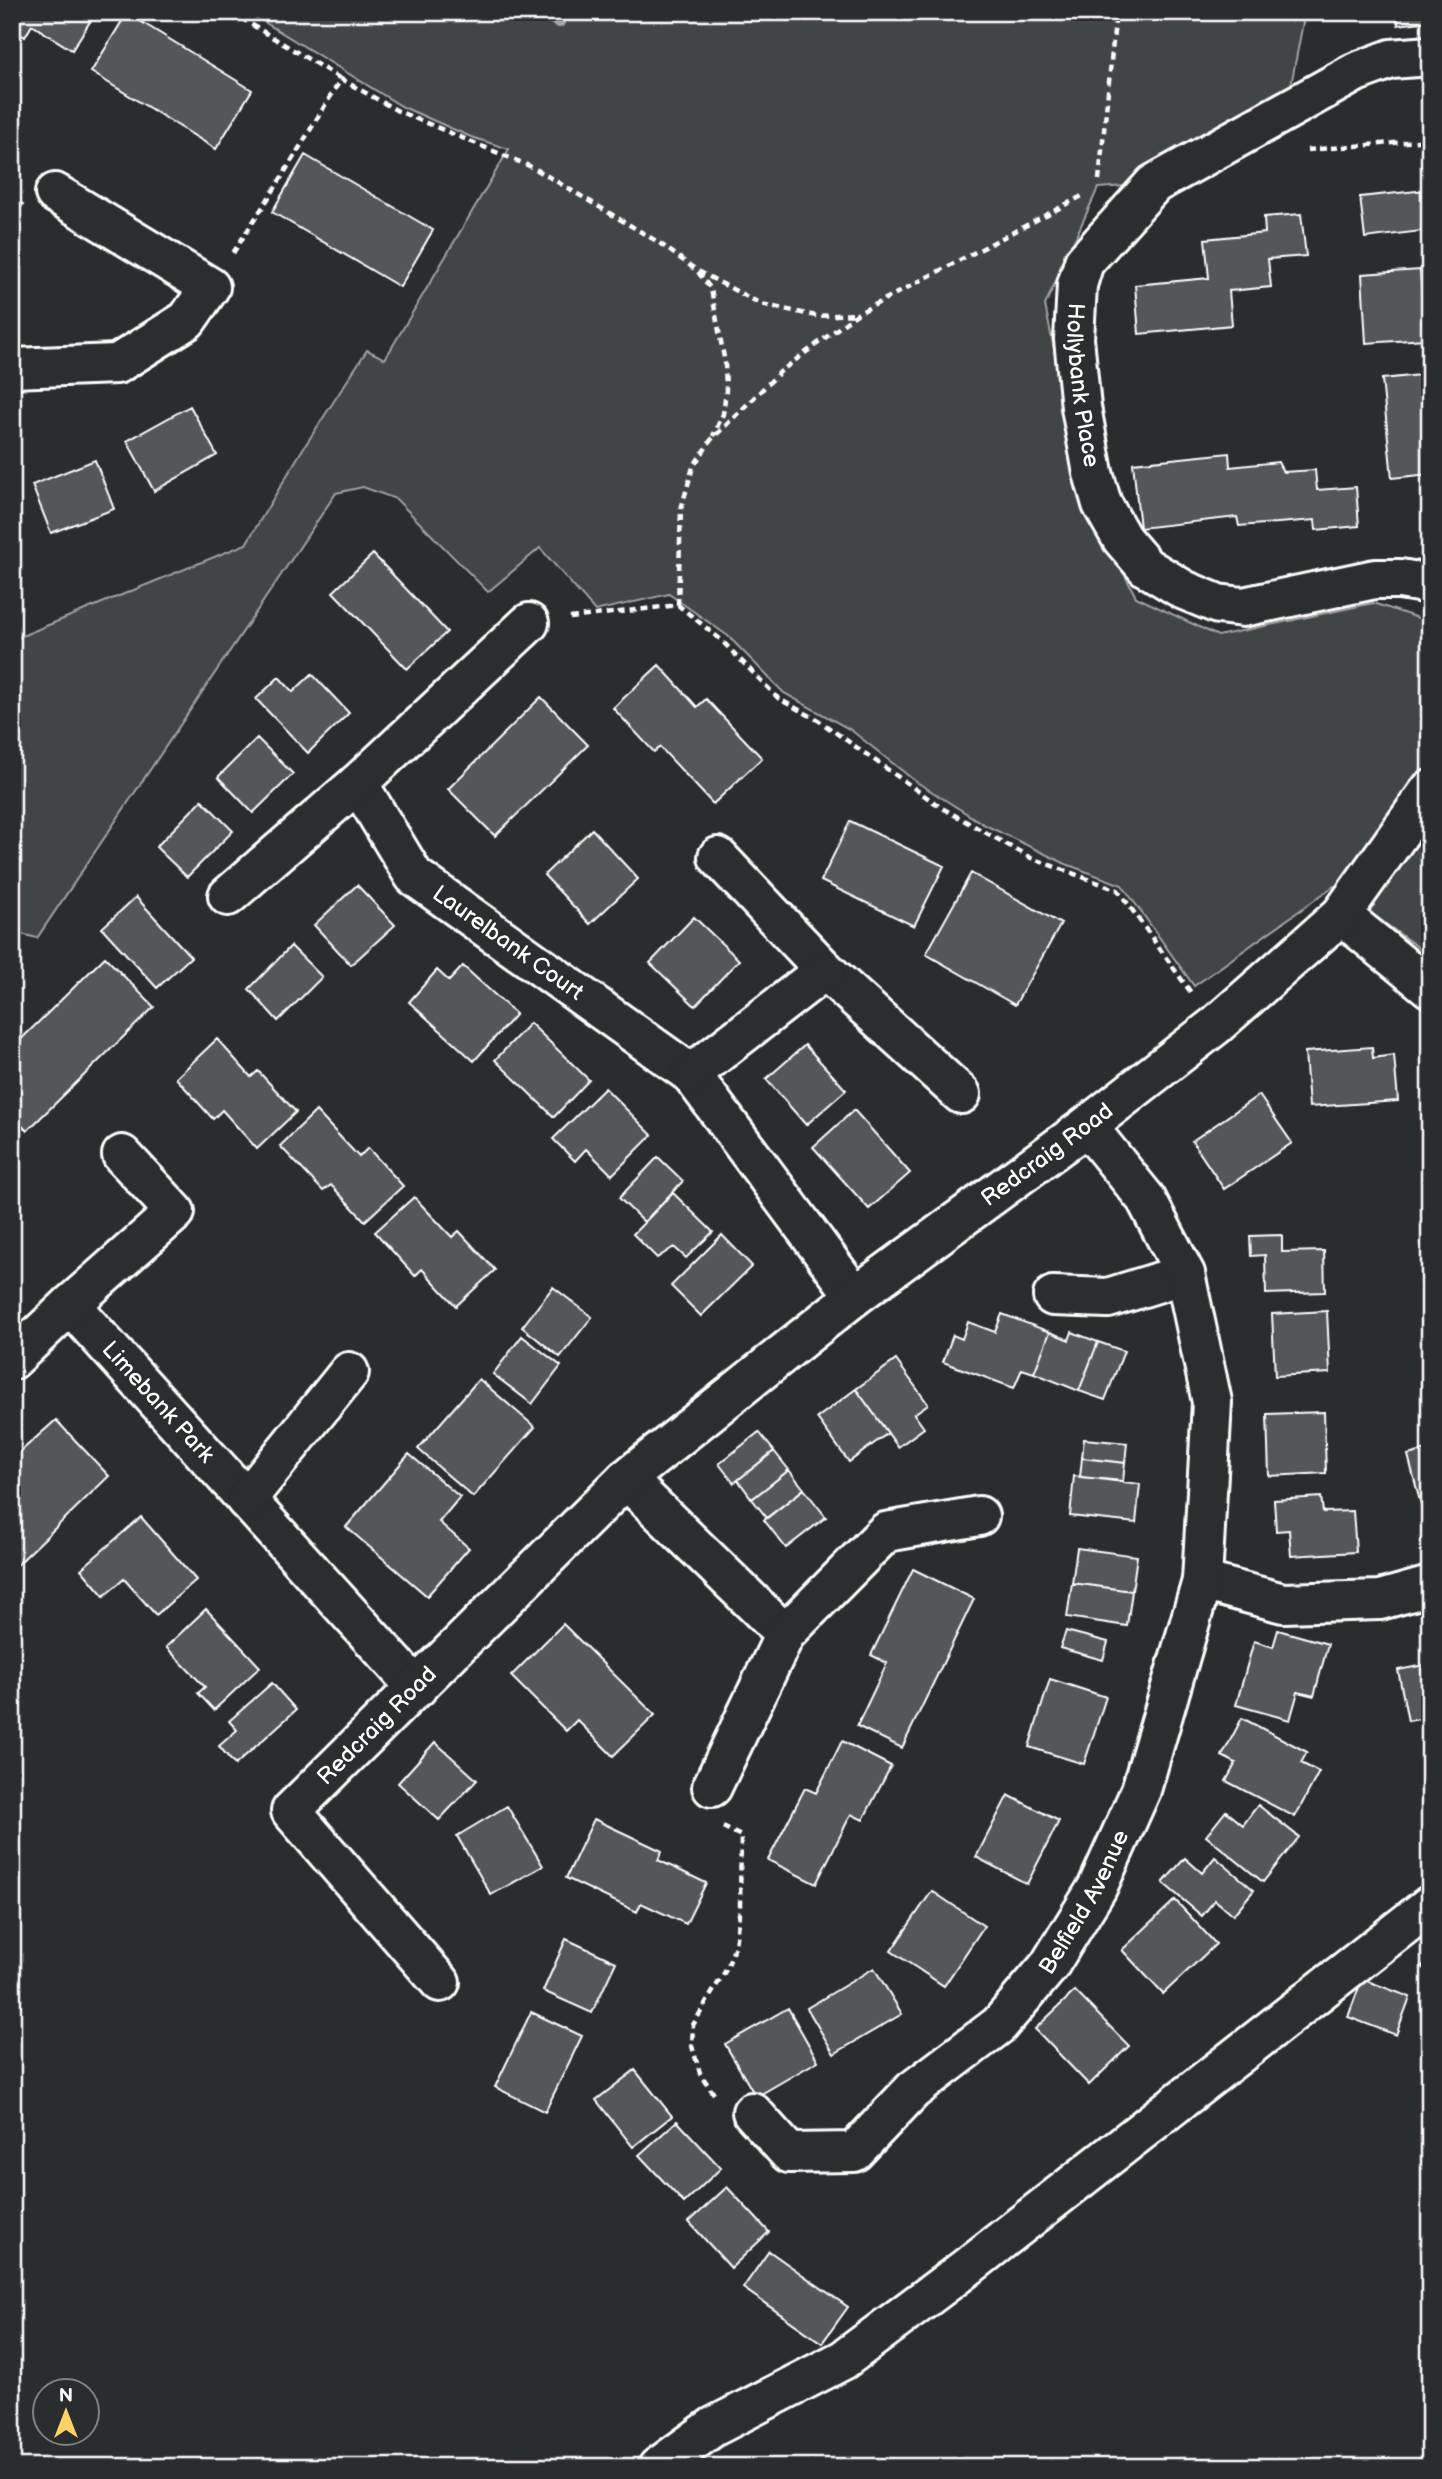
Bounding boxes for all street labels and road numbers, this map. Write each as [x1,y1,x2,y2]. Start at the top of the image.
street label: Hollybank Place [1060,302,1106,470]
street label: Laurelbank Court [427,880,589,1007]
street label: Redcraig Road [976,1097,1119,1213]
street label: Limebank Park [96,1336,220,1469]
street label: Redcraig Road [312,1661,443,1791]
street label: Belfield Avenue [1033,1826,1135,1980]

